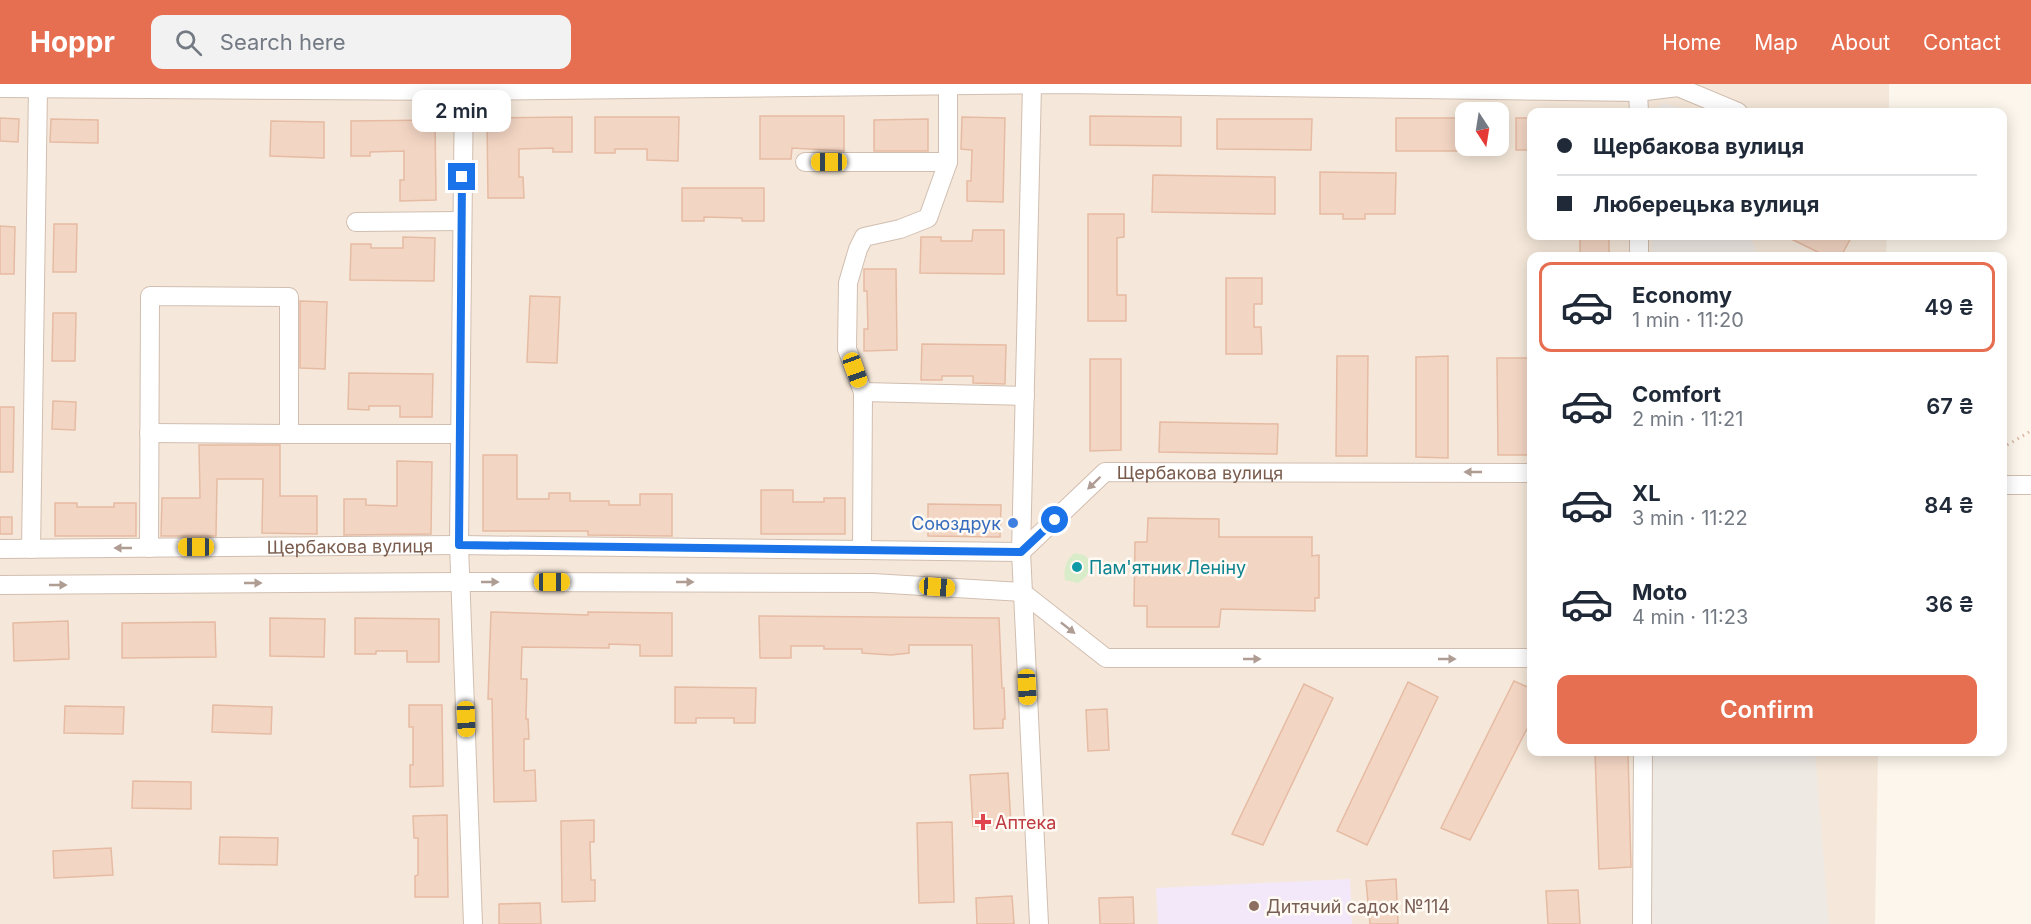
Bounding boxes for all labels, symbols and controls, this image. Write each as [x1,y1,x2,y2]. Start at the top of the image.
search box [151,15,571,69]
text: Hoppr [30,25,115,59]
icon: search [172,26,205,59]
text: Search here [220,29,346,55]
text: Home [1662,30,1721,55]
text: Map [1754,30,1798,55]
text: About [1831,30,1890,55]
text: Contact [1923,30,2001,55]
callout: 2 min [412,90,512,132]
text: 2 min [435,99,488,123]
north arrow [1455,102,1509,156]
map controls [1455,102,1509,156]
text: Щербакова вулиця [1593,133,1804,159]
car [811,153,847,171]
route end [448,163,475,190]
text: Люберецька вулиця [1593,191,1819,217]
icon: car [1560,280,1614,334]
text: Economy [1632,282,1732,308]
text: 49 ₴ [1924,294,1974,320]
text: 1 min · 11:20 [1632,308,1744,332]
car [840,350,870,390]
icon: car [1560,379,1614,433]
text: Comfort [1632,381,1721,407]
text: 67 ₴ [1926,393,1974,419]
text: 2 min · 11:21 [1632,407,1743,431]
street label: Щербакова вулиця [1117,462,1283,483]
one-way arrow [1464,467,1483,477]
one-way arrow [1086,476,1101,490]
icon: car [1560,478,1614,532]
text: XL [1632,480,1661,506]
text: 84 ₴ [1924,492,1974,518]
route start [1041,506,1068,533]
text: 3 min · 11:22 [1632,506,1748,530]
place label: Союздрук [911,513,1001,534]
marker: Союздрук [1006,516,1020,530]
street label: Щербакова вулиця [267,535,433,557]
car [178,538,214,556]
one-way arrow [113,543,132,553]
place label: Пам'ятник Леніну [1089,557,1246,578]
marker: Пам'ятник Леніну [1070,560,1084,574]
car [534,573,570,591]
one-way arrow [481,577,500,587]
one-way arrow [676,577,695,587]
car [918,577,956,597]
icon: car [1560,577,1614,631]
one-way arrow [244,578,263,588]
text: Moto [1632,579,1687,605]
one-way arrow [49,580,68,589]
text: 36 ₴ [1925,591,1974,617]
text: 4 min · 11:23 [1632,605,1748,629]
one-way arrow [1060,622,1076,635]
one-way arrow [1243,654,1262,664]
one-way arrow [1438,654,1457,663]
car [1017,669,1037,705]
button: Confirm [1557,675,1977,744]
car [456,701,476,737]
place label: Аптека [995,812,1056,833]
marker: Аптека [976,815,990,829]
place label: Дитячий садок №114 [1266,896,1450,917]
marker: Дитячий садок №114 [1247,899,1261,913]

